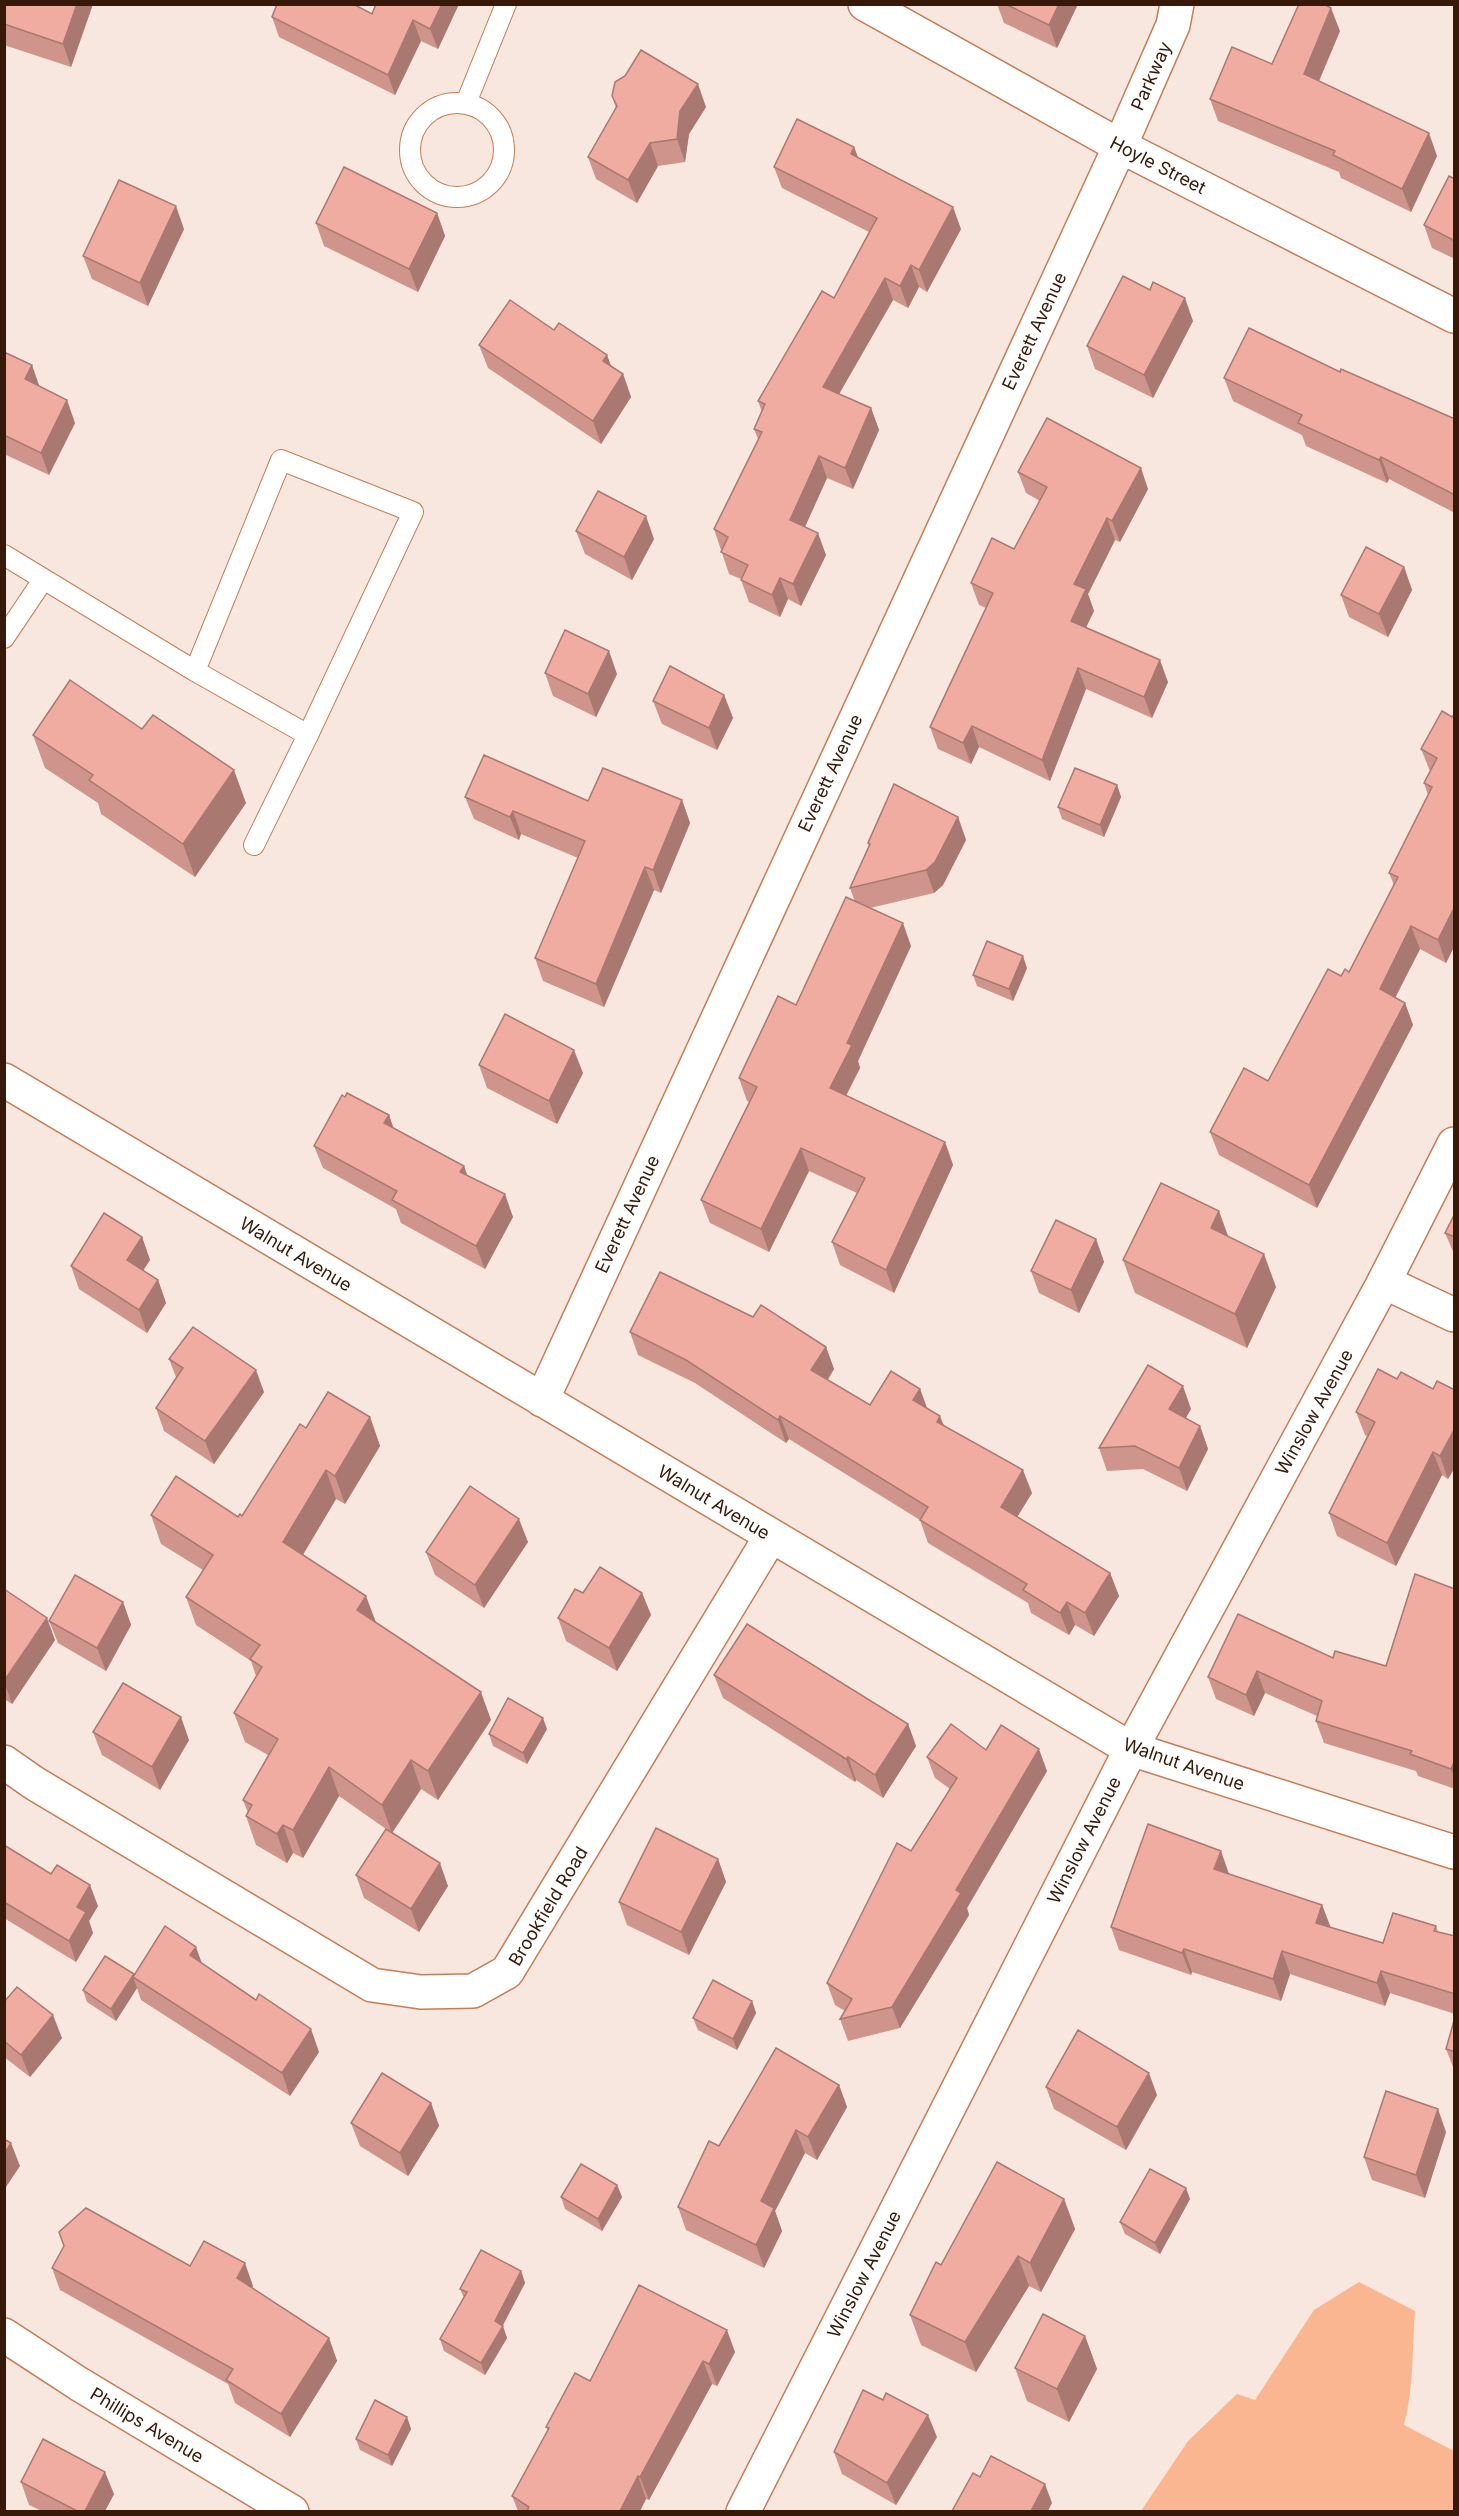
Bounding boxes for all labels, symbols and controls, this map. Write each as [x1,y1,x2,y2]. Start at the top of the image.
street label: Parkway [1127,38,1175,114]
street label: Hoyle Street [1107,132,1210,198]
street label: Everett Avenue [998,269,1070,393]
street label: Everett Avenue [794,711,866,835]
street label: Everett Avenue [591,1152,663,1276]
street label: Walnut Avenue [236,1212,356,1296]
street label: Winslow Avenue [1271,1346,1357,1478]
street label: Walnut Avenue [654,1460,774,1544]
street label: Walnut Avenue [1121,1733,1247,1795]
street label: Winslow Avenue [1043,1773,1125,1907]
street label: Brookfield Road [504,1843,592,1969]
street label: Winslow Avenue [823,2207,905,2341]
street label: Phillips Avenue [87,2383,207,2467]

